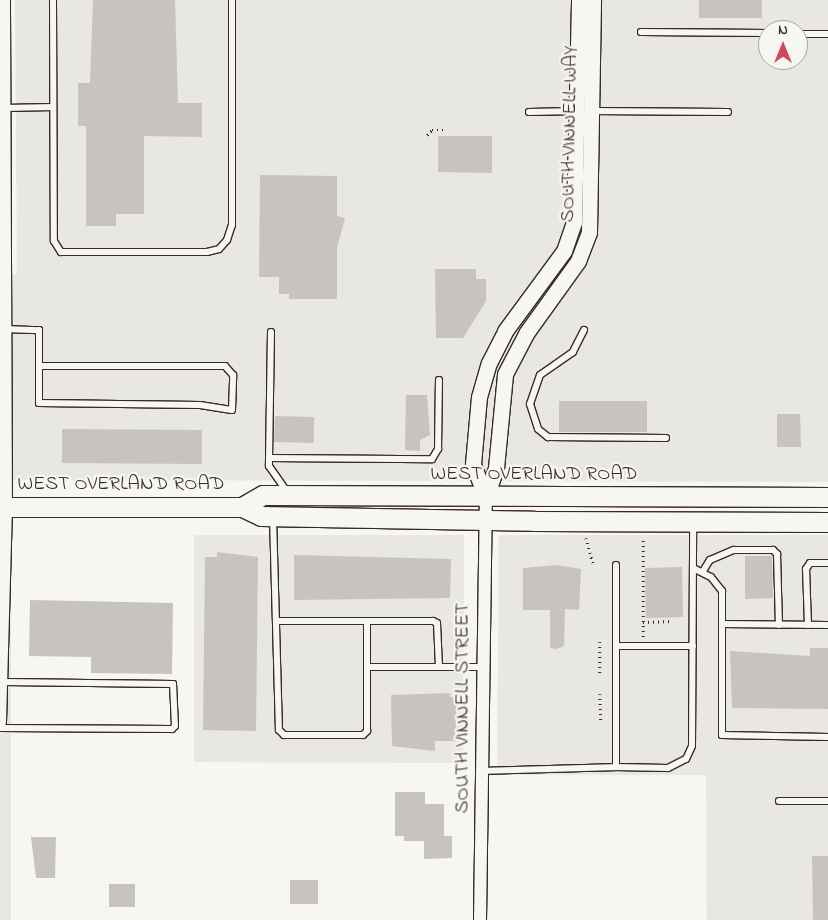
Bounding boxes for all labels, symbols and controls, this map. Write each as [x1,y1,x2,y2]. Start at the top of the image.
north arrow [758,20,808,70]
text: N [778,20,788,41]
street label: SOUTH VINNELL WAY [556,45,584,223]
street label: WEST OVERLAND ROAD [431,462,637,486]
street label: WEST OVERLAND ROAD [18,472,224,496]
street label: SOUTH VINNELL STREET [451,603,475,813]

